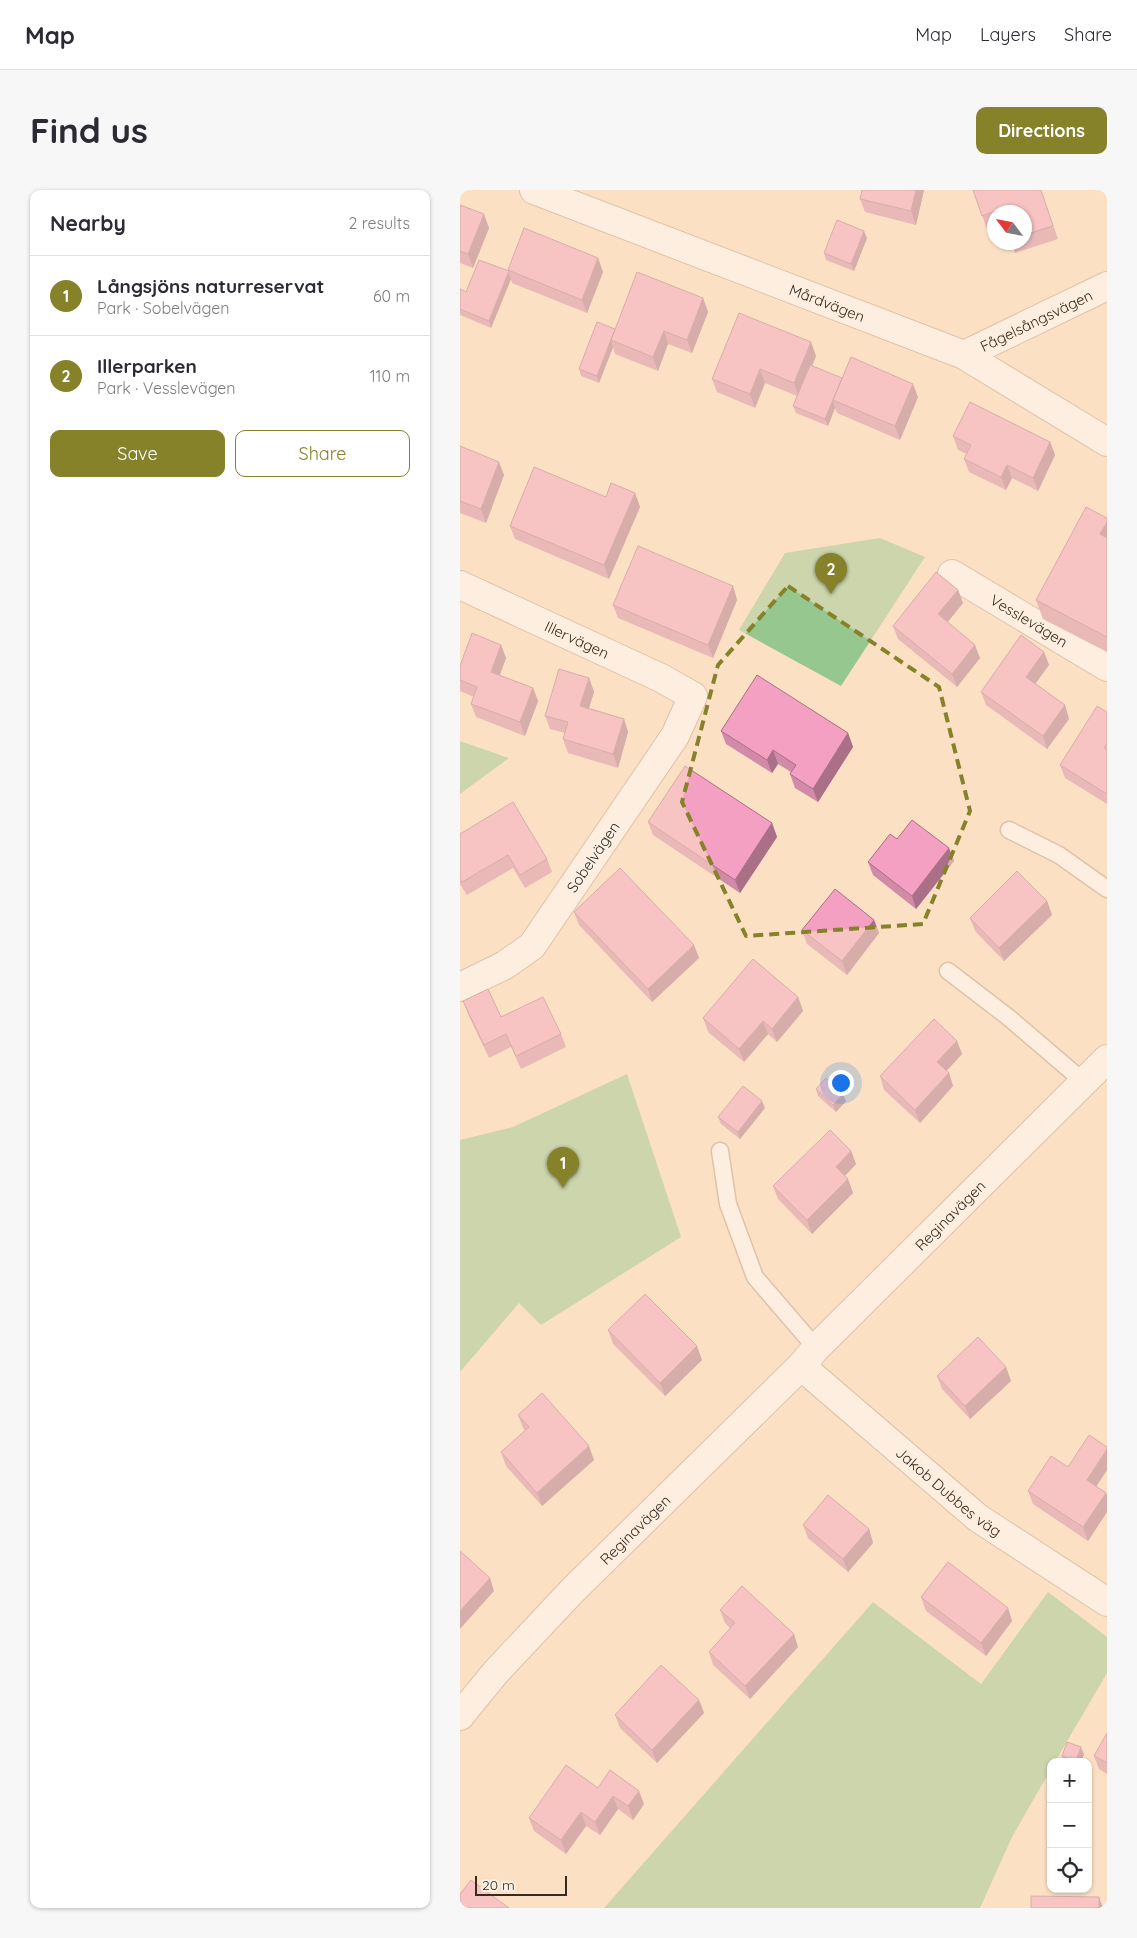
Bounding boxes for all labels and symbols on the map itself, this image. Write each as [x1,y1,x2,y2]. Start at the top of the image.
north arrow [987,205,1032,250]
street label: Mårdvägen [787,279,868,326]
street label: Fågelsångsvägen [977,285,1095,355]
pin: 2 [815,553,847,594]
street label: Vesslevägen [987,590,1071,651]
street label: Illervägen [542,616,612,662]
street label: Sobelvägen [562,818,624,896]
your location [828,1070,854,1096]
pin: 1 [547,1147,579,1188]
street label: Reginavägen [911,1176,989,1254]
street label: Jakob Dubbes väg [892,1442,1005,1540]
street label: Reginavägen [595,1490,674,1568]
scale bar [475,1873,568,1896]

